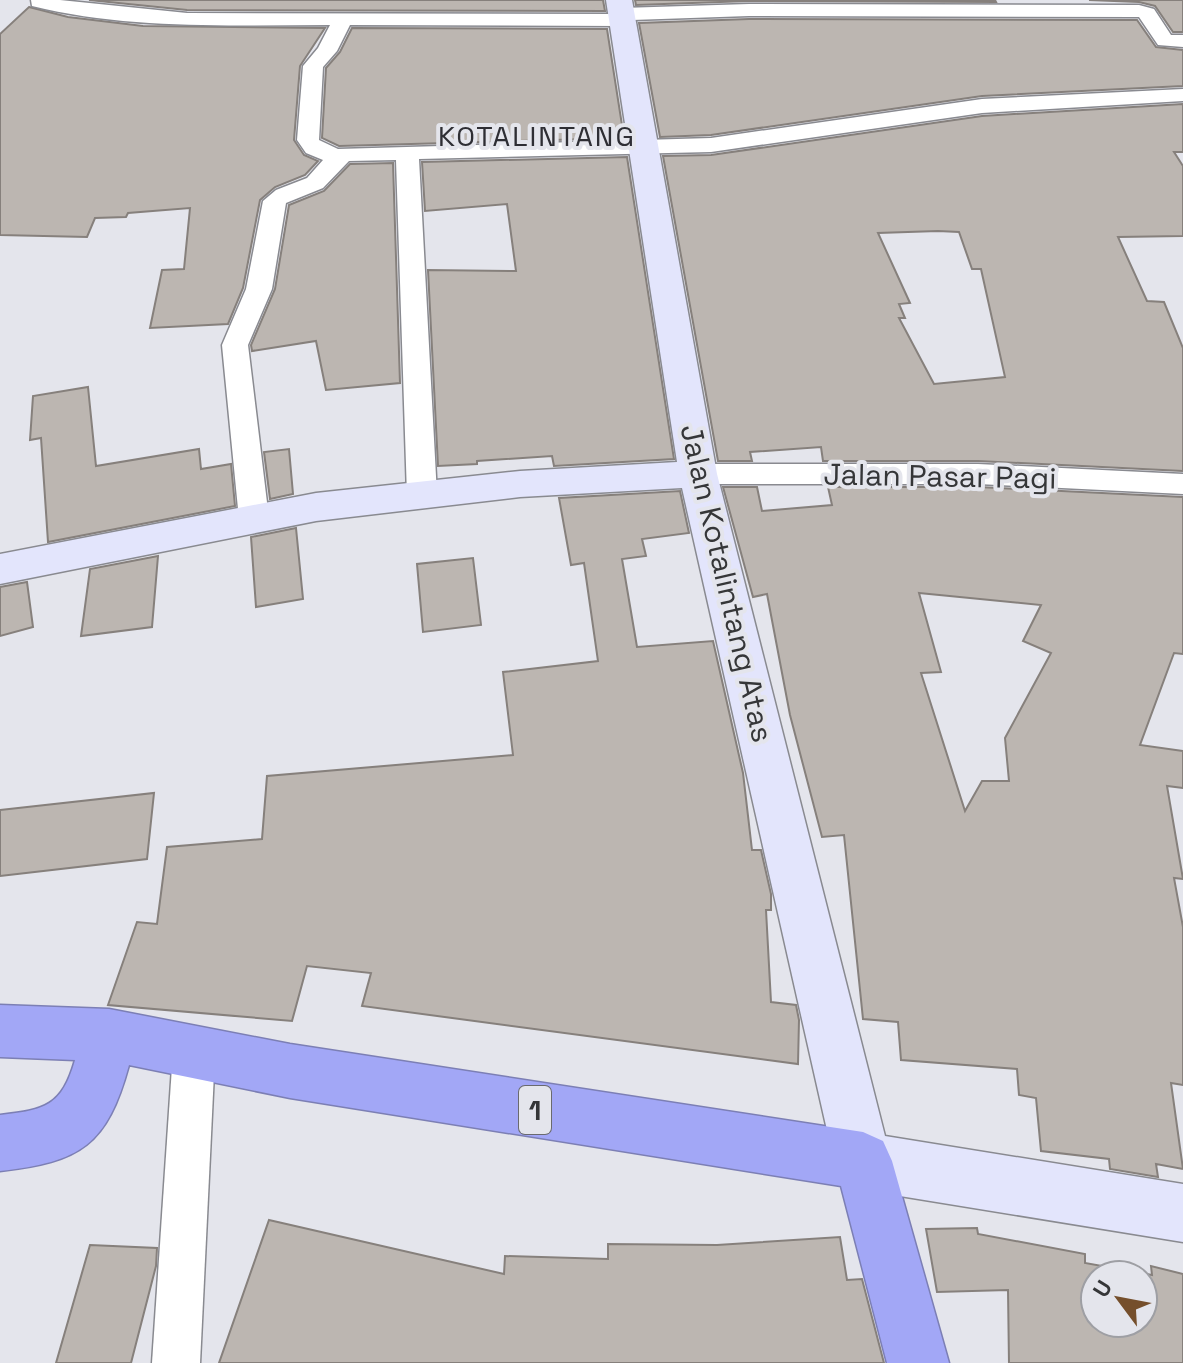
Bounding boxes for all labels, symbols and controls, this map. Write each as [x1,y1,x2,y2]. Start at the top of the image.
district label: KOTALINTANG [438,118,636,154]
street label: Jalan Kotalintang Atas [671,420,783,746]
street label: Jalan Pasar Pagi [823,454,1057,498]
road number: 1 [519,1086,551,1134]
north arrow [1079,1259,1159,1339]
text: U [1086,1275,1118,1302]

